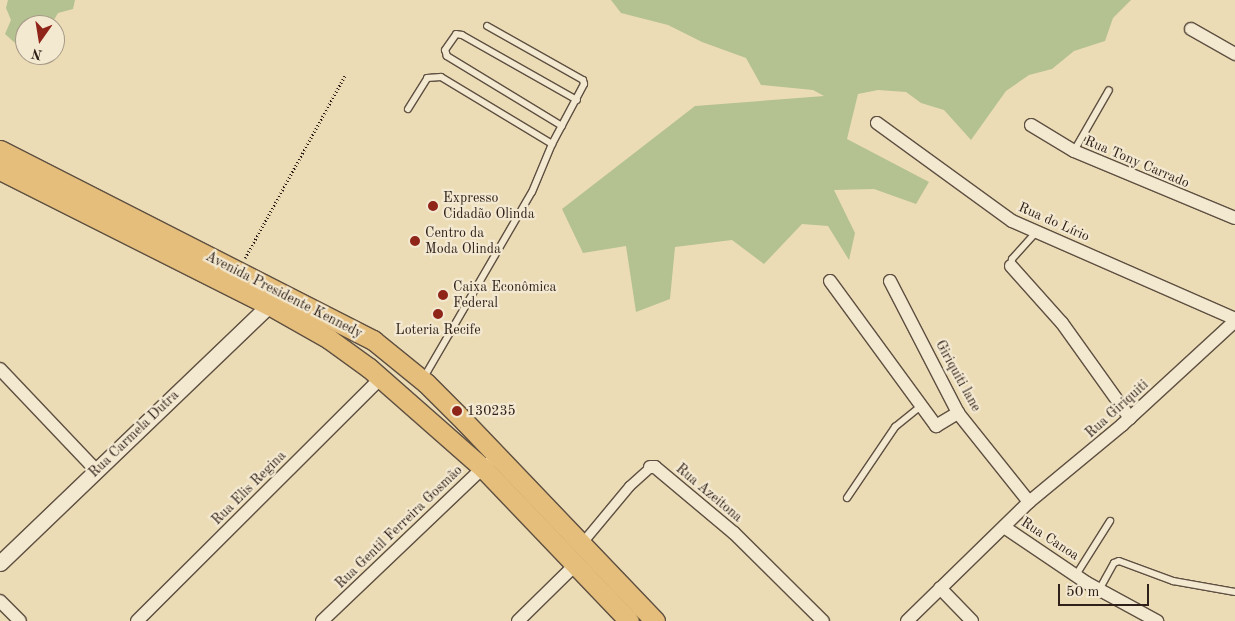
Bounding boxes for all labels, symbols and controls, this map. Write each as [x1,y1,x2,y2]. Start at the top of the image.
north arrow [15,15,65,65]
text: N [30,46,44,62]
street label: Rua Tony Carrado [1082,132,1192,192]
place label: Expresso Cidadão Olinda [443,190,535,222]
street label: Rua do Lírio [1016,199,1092,245]
marker: Expresso Cidadão Olinda [427,200,439,212]
place label: Centro da Moda Olinda [425,225,501,258]
marker: Centro da Moda Olinda [409,235,421,247]
street label: Avenida Presidente Kennedy [203,248,365,342]
place label: Caixa Econômica Federal [453,279,556,312]
marker: Caixa Econômica Federal [437,289,449,301]
marker: Loteria Recife [432,308,444,320]
place label: Loteria Recife [395,322,481,338]
street label: Giriquiti lane [932,337,984,415]
street label: Rua Giriquiti [1082,376,1152,442]
street label: Rua Carmela Dutra [86,387,182,481]
place label: 130235 [467,403,516,419]
marker: 130235 [451,405,463,417]
street label: Rua Elis Regina [208,447,290,529]
street label: Rua Azeitona [672,460,746,526]
street label: Rua Gentil Ferreira Gosmão [332,462,466,592]
street label: Rua Canoa [1018,514,1082,564]
scale bar [1060,574,1151,606]
text: 50 m [1066,585,1100,600]

